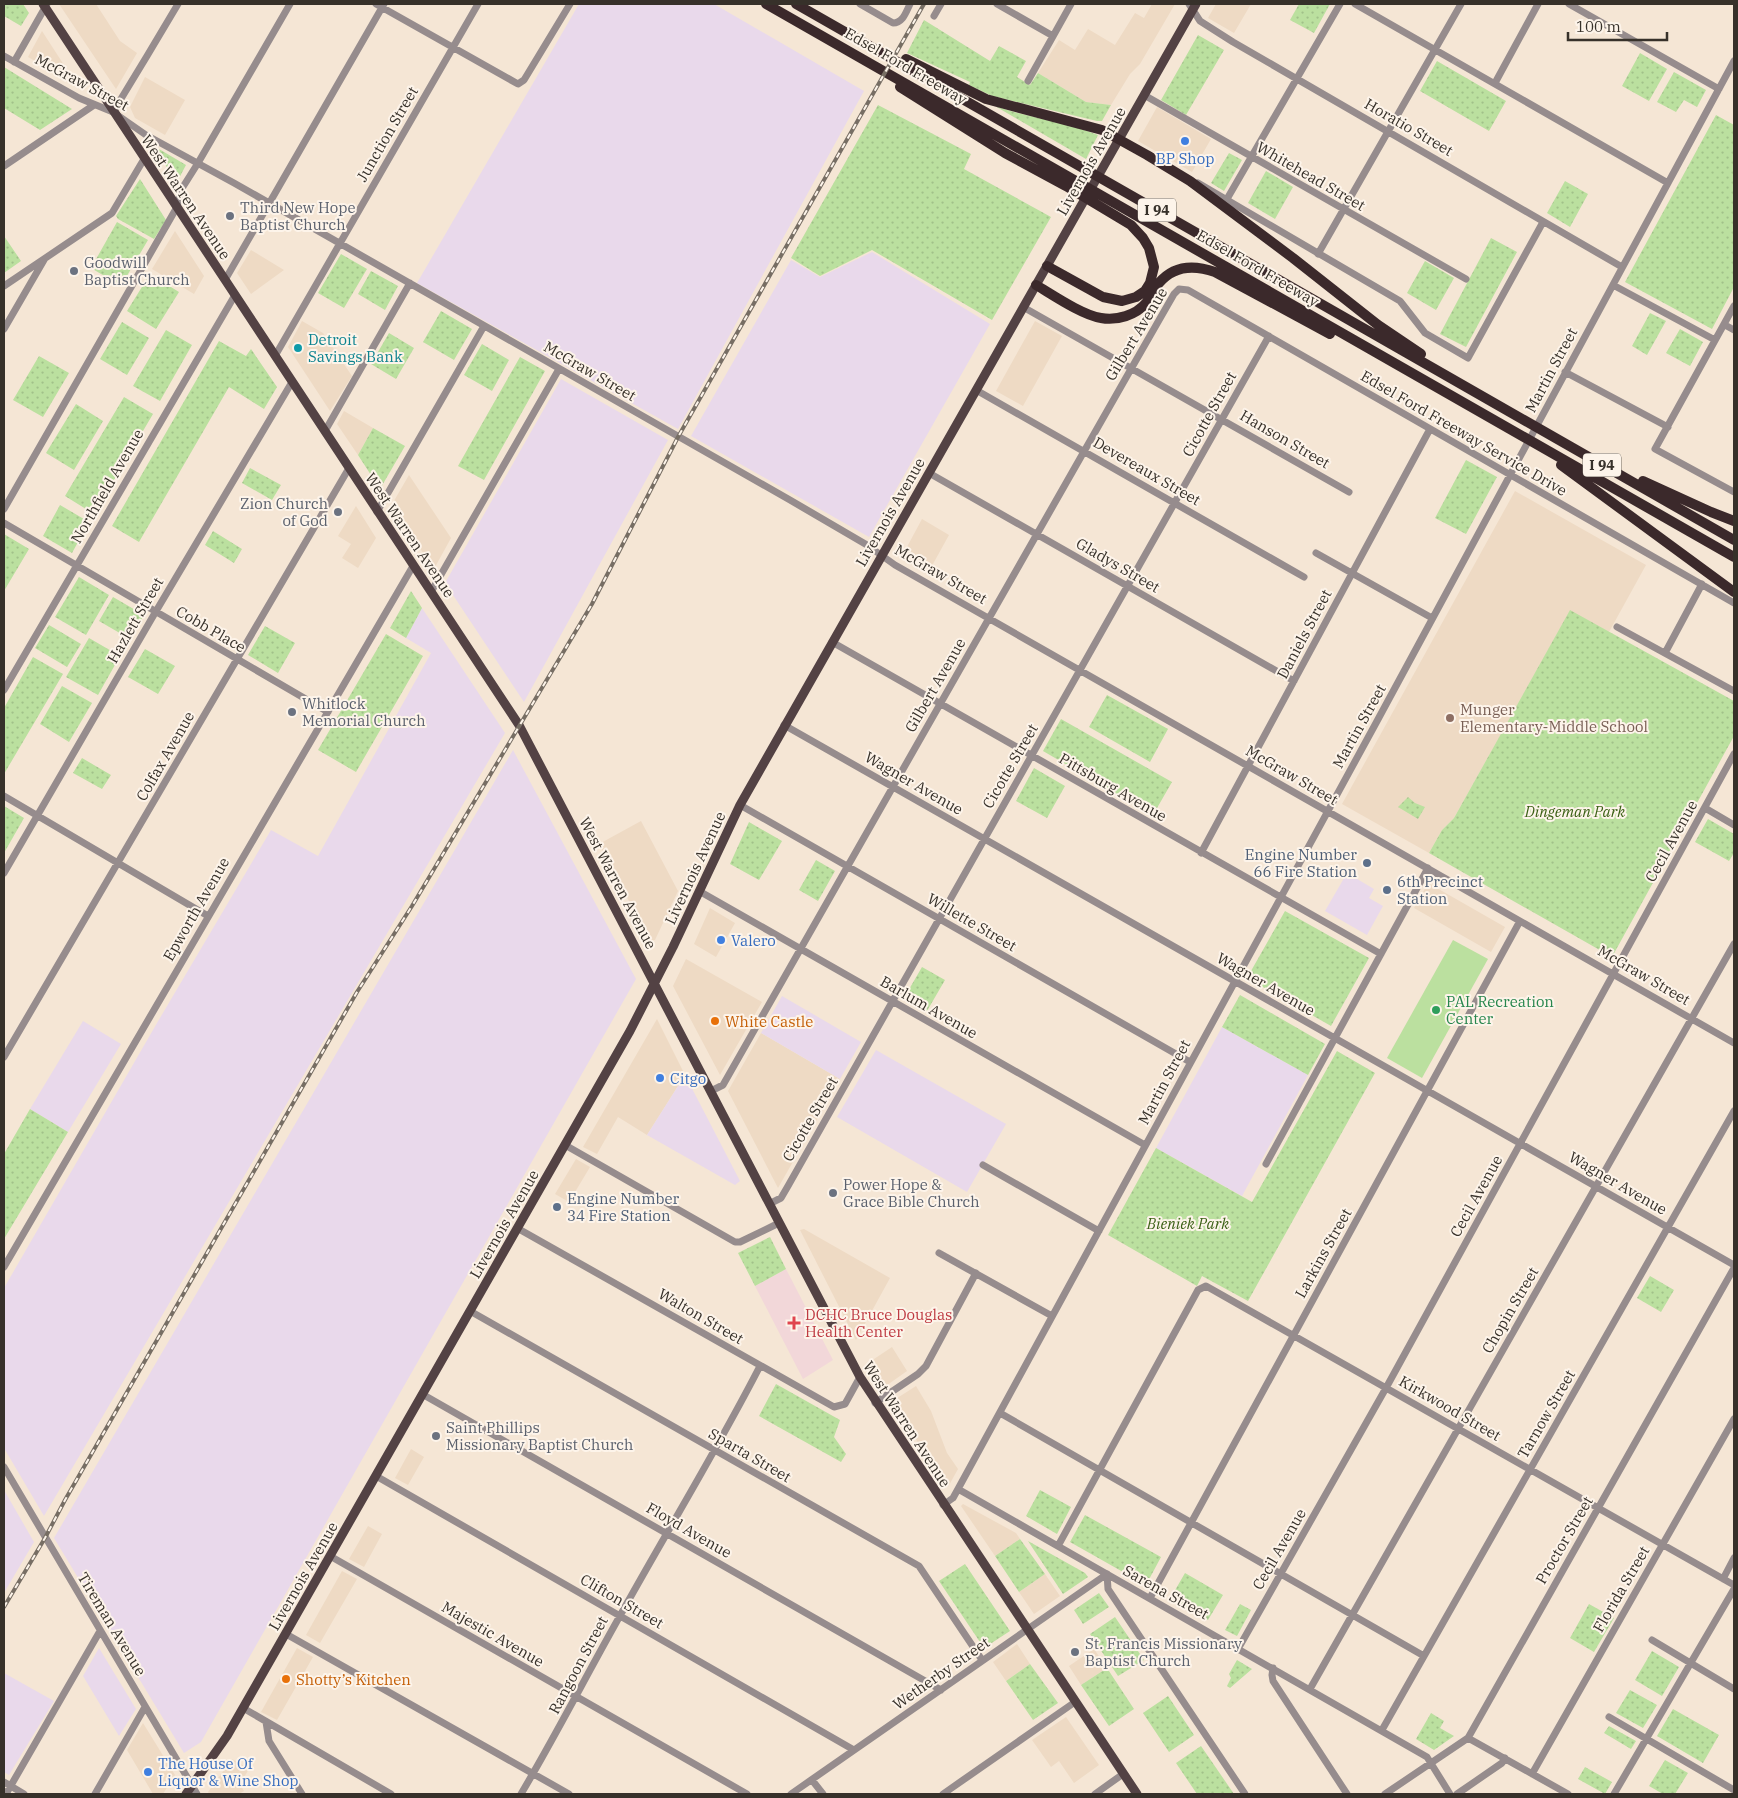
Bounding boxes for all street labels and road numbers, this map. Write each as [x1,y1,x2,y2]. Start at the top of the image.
street label: Edsel Ford Freeway [842,23,970,109]
street label: McGraw Street [32,49,132,115]
street label: Junction Street [352,83,422,185]
street label: Horatio Street [1361,94,1457,160]
street label: Livernois Avenue [1052,103,1130,219]
street label: West Warren Avenue [137,131,235,263]
street label: Whitehead Street [1253,137,1369,215]
road number: I 94 [1138,198,1176,222]
street label: Edsel Ford Freeway [1194,225,1322,311]
street label: Gilbert Avenue [1101,284,1171,384]
street label: Martin Street [1521,324,1581,416]
street label: McGraw Street [540,337,640,405]
street label: Edsel Ford Freeway Service Drive [1358,366,1570,500]
street label: Cicotte Street [1178,368,1240,460]
street label: Hanson Street [1237,406,1333,472]
street label: Northfield Avenue [67,425,147,547]
street label: Devereaux Street [1090,433,1204,509]
street label: Livernois Avenue [851,454,929,570]
road number: I 94 [1583,454,1621,476]
street label: West Warren Avenue [361,469,459,601]
street label: Gladys Street [1073,533,1163,597]
street label: McGraw Street [891,540,991,608]
street label: Hazlett Street [103,574,167,666]
street label: Daniels Street [1272,586,1336,682]
street label: Cobb Place [173,601,249,657]
street label: Gilbert Avenue [900,635,970,735]
street label: Martin Street [1328,681,1390,771]
street label: Colfax Avenue [132,708,198,804]
street label: Cicotte Street [978,720,1042,812]
street label: McGraw Street [1242,741,1342,809]
street label: Wagner Avenue [861,747,967,819]
street label: Pittsburg Avenue [1056,748,1170,826]
street label: Cecil Avenue [1641,797,1701,885]
street label: Livernois Avenue [661,808,729,928]
street label: West Warren Avenue [575,814,661,952]
street label: Epworth Avenue [159,854,233,964]
street label: Willette Street [924,889,1020,955]
street label: McGraw Street [1594,941,1694,1009]
street label: Wagner Avenue [1213,948,1319,1020]
street label: Barlum Avenue [877,971,981,1043]
street label: Martin Street [1134,1036,1194,1128]
street label: Cicotte Street [778,1073,842,1165]
street label: Wagner Avenue [1565,1147,1671,1219]
street label: Cecil Avenue [1446,1152,1506,1240]
street label: Livernois Avenue [465,1166,543,1282]
street label: Larkins Street [1291,1205,1355,1301]
street label: Chopin Street [1478,1263,1542,1357]
street label: Walton Street [655,1284,747,1348]
street label: West Warren Avenue [859,1357,955,1491]
street label: Tarnow Street [1513,1366,1579,1462]
street label: Kirkwood Street [1396,1371,1504,1445]
street label: Sparta Street [705,1424,795,1486]
street label: Proctor Street [1531,1493,1597,1587]
street label: Floyd Avenue [643,1498,735,1562]
street label: Cecil Avenue [1248,1505,1310,1593]
street label: Livernois Avenue [264,1518,342,1634]
street label: Florida Street [1589,1542,1653,1636]
street label: Sarena Street [1120,1561,1212,1623]
street label: Tireman Avenue [74,1569,150,1679]
street label: Clifton Street [577,1570,667,1632]
street label: Majestic Avenue [438,1597,548,1671]
street label: Rangoon Street [544,1613,612,1717]
street label: Wetherby Street [889,1633,993,1713]

